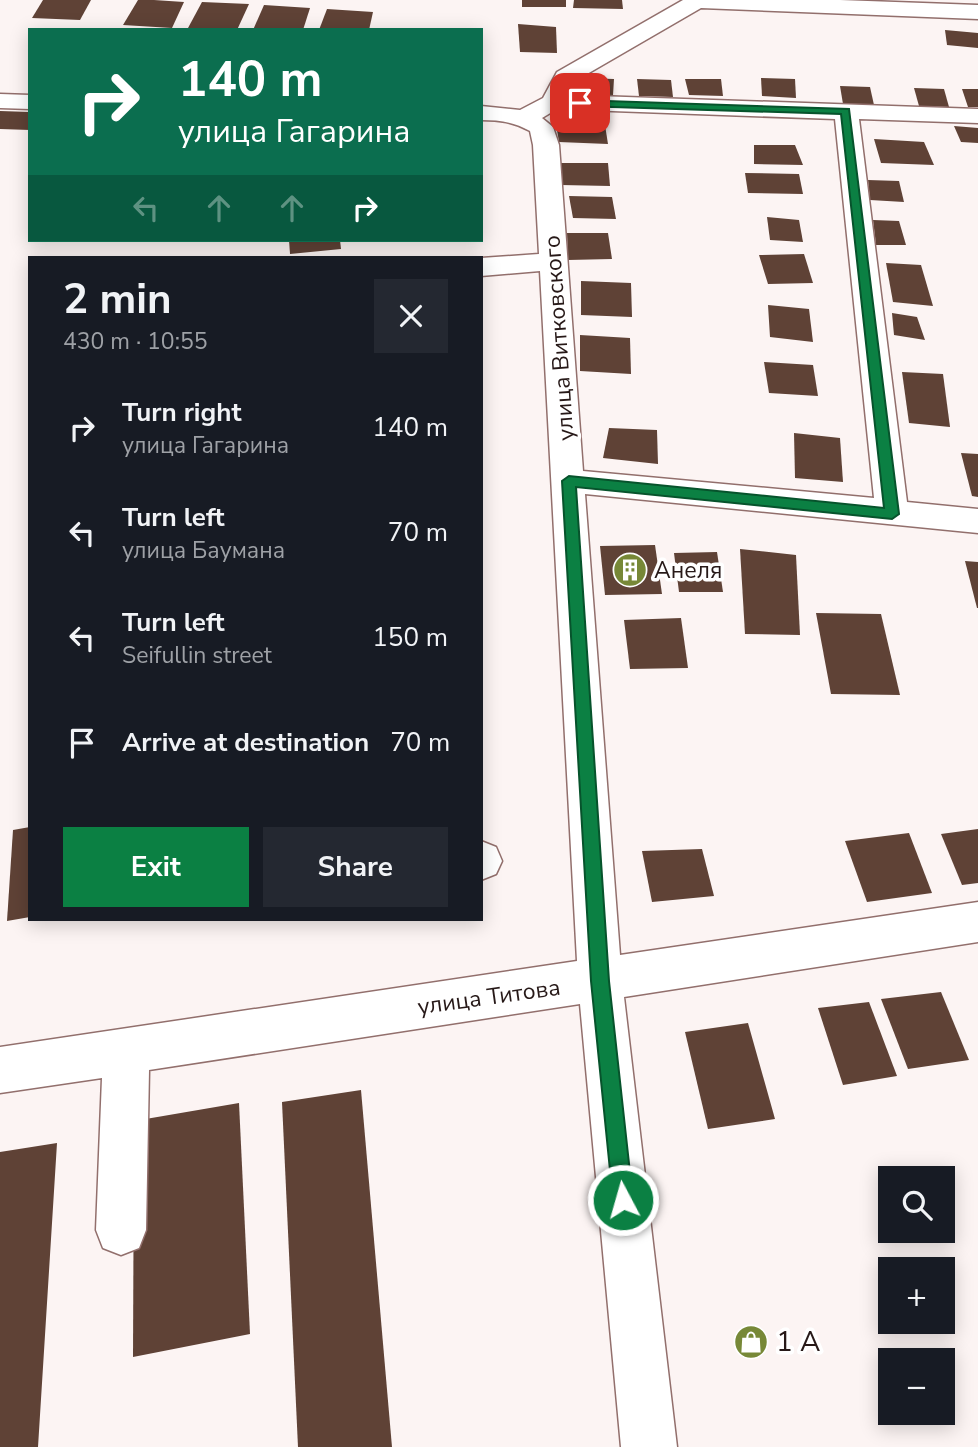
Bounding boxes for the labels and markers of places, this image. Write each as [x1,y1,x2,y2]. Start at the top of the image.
pin [550,73,610,133]
building icon: Анеля [611,551,649,589]
place label: Анеля [654,555,722,586]
shop icon: 1 А [732,1323,770,1361]
place label: 1 А [776,1323,820,1361]

